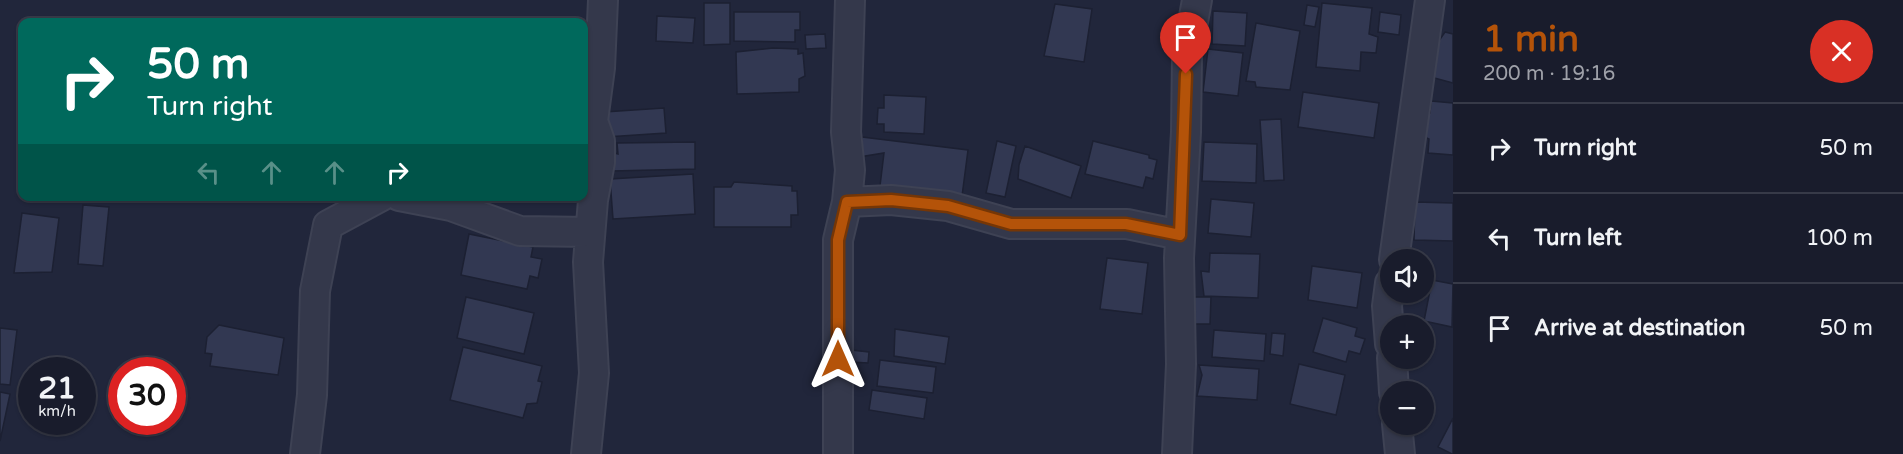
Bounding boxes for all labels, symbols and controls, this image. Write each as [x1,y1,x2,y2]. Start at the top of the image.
pin [1160,12,1211,74]
text: 1 min [1483,18,1579,61]
button: close [1810,20,1873,83]
icon: arrive [1169,21,1202,54]
text: 50 m [147,39,249,90]
icon: right [48,42,126,120]
text: 200 m · 19:16 [1483,62,1615,86]
text: Turn right [147,90,273,123]
icon: right [1483,132,1516,165]
text: Turn right [1534,135,1636,161]
text: 50 m [1819,135,1873,161]
icon: left [192,156,225,189]
icon: ahead [255,156,288,189]
icon: ahead [318,156,351,189]
icon: right [381,156,414,189]
icon: left [1483,222,1516,255]
text: Turn left [1534,225,1622,251]
text: 100 m [1806,225,1873,251]
map controls [1380,249,1434,435]
button: sound [1380,249,1434,303]
icon: arrive [1483,312,1516,345]
button: + [1380,315,1434,369]
text: Arrive at destination [1534,315,1745,341]
text: 50 m [1819,315,1873,341]
position arrow [806,327,870,391]
speed limit sign: 30 [108,357,186,435]
text: 21 [38,370,76,407]
button: − [1380,381,1434,435]
text: km/h [38,402,76,420]

